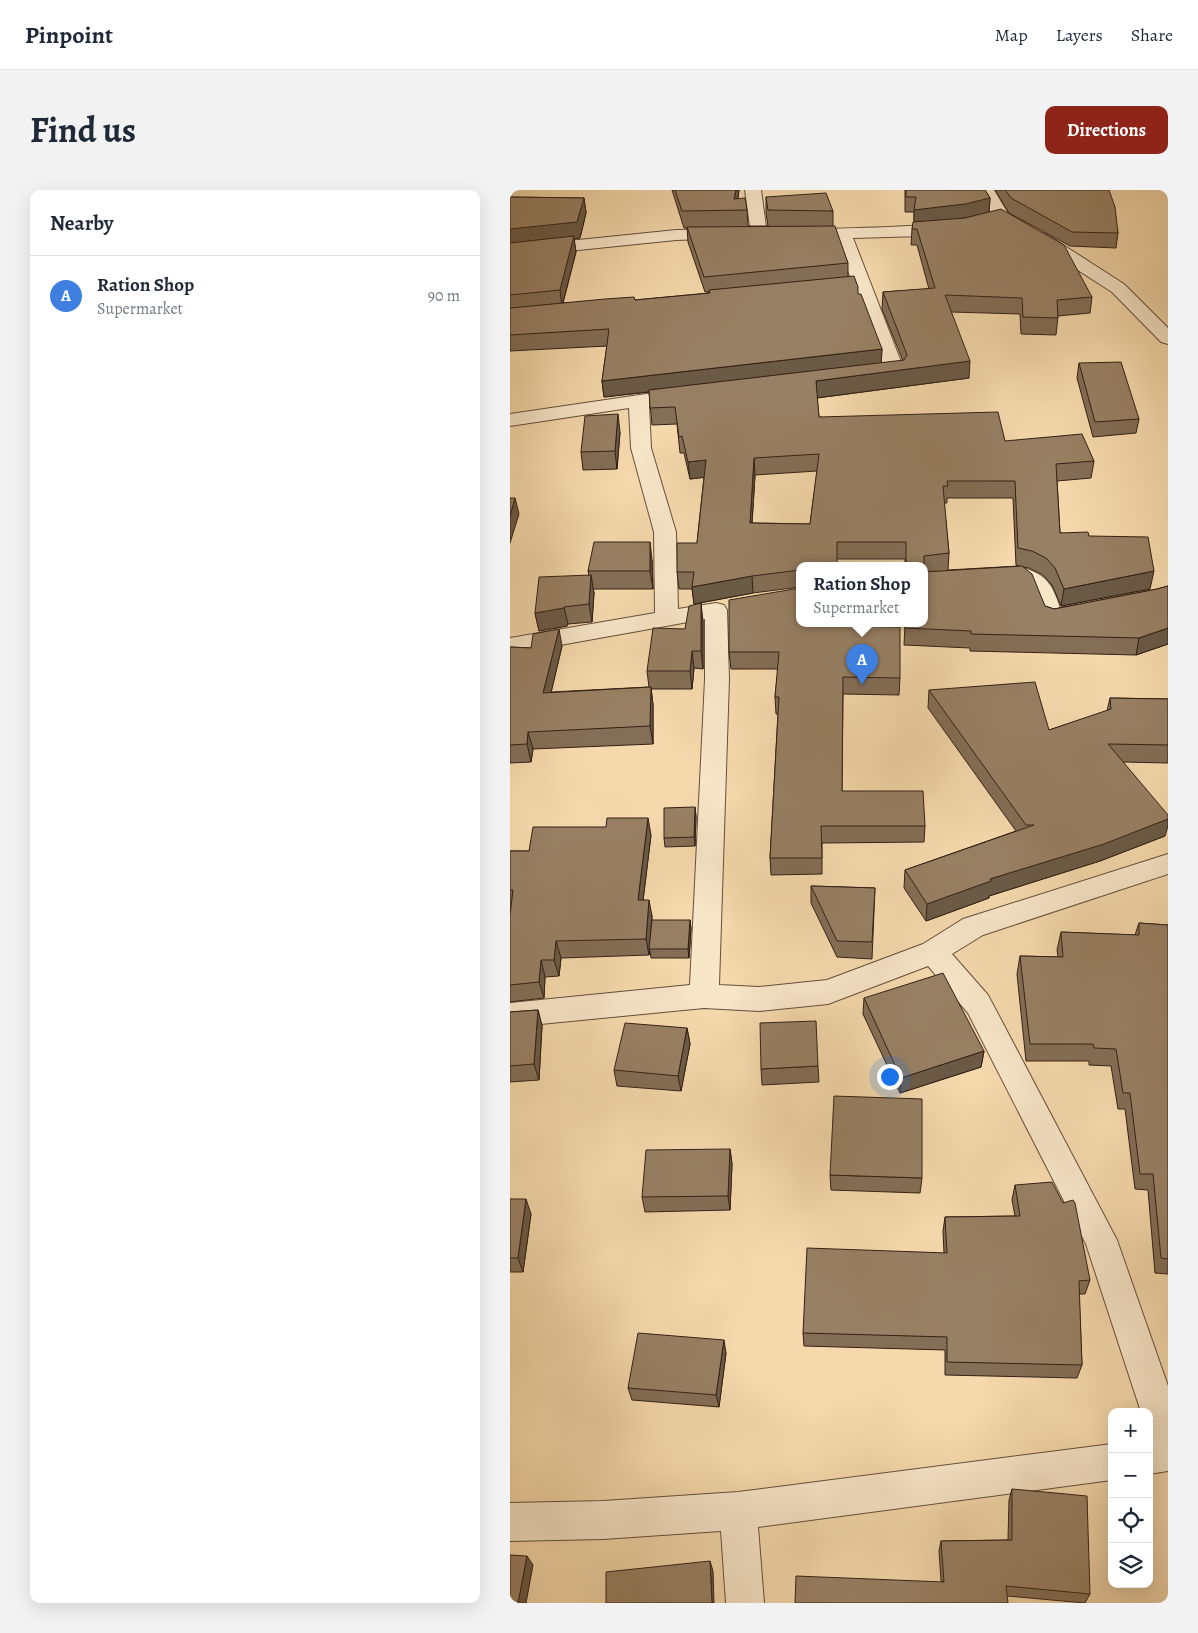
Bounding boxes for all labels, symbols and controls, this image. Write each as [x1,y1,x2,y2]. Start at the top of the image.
text: Pinpoint [25,19,113,51]
text: Map [995,23,1028,47]
text: Layers [1056,23,1103,47]
text: Share [1131,23,1173,47]
text: Find us [30,106,136,154]
button: Directions [1045,106,1168,154]
text: Nearby [50,209,113,237]
text: Ration Shop [97,272,194,298]
text: A [61,285,71,307]
text: 90 m [428,285,460,307]
text: Supermarket [97,298,183,320]
popup [796,562,928,627]
text: Ration Shop [813,571,911,597]
text: Supermarket [813,597,899,619]
pin: A [846,644,878,685]
your location [877,1064,903,1090]
map controls [1108,1408,1153,1588]
button: + [1108,1408,1153,1453]
button: − [1108,1453,1153,1498]
button: locate [1108,1498,1153,1543]
button: layers [1108,1543,1153,1588]

